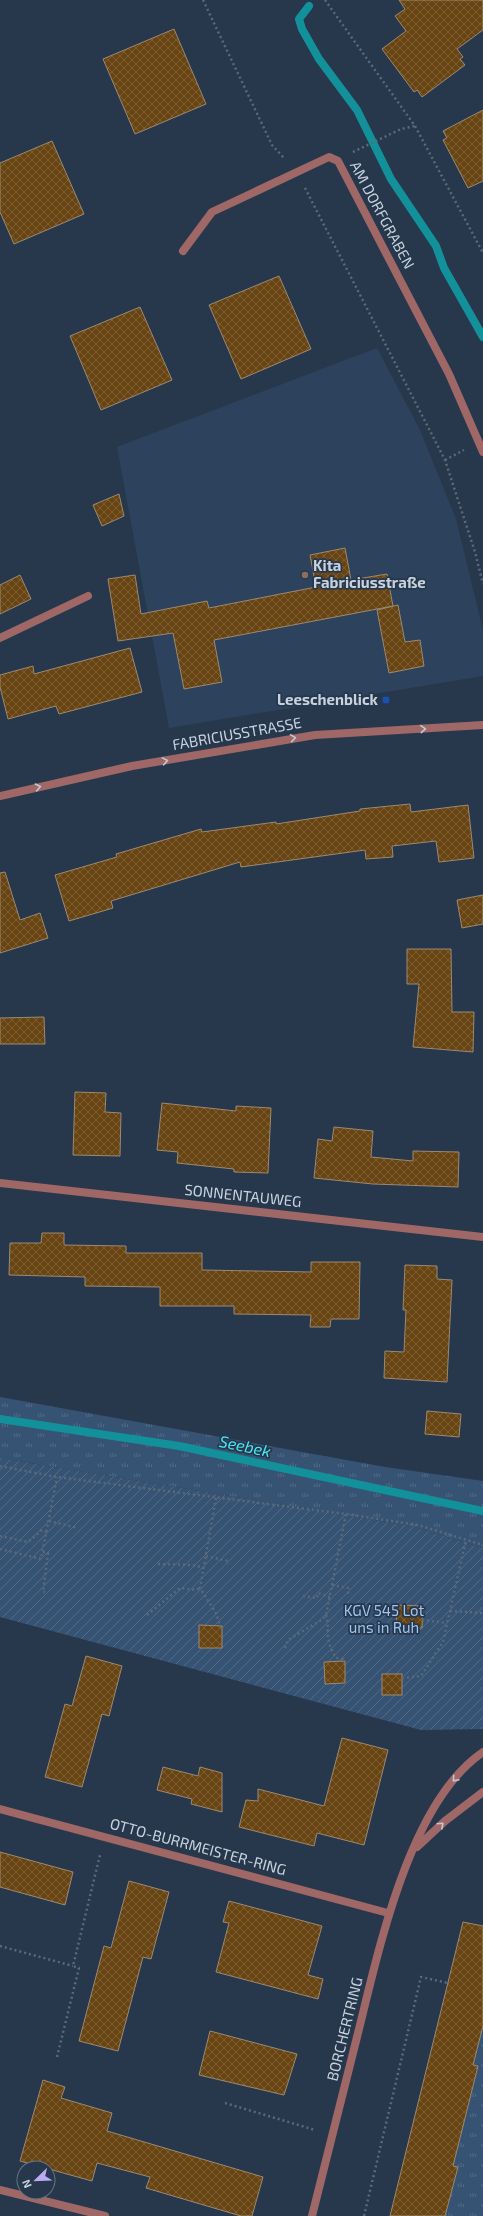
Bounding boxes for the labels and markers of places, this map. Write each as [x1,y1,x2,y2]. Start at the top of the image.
place label: Kita Fabriciusstraße [313,556,426,591]
marker: Kita Fabriciusstraße [300,570,310,580]
place label: Leeschenblick [277,690,379,708]
marker: Leeschenblick [381,695,391,705]

